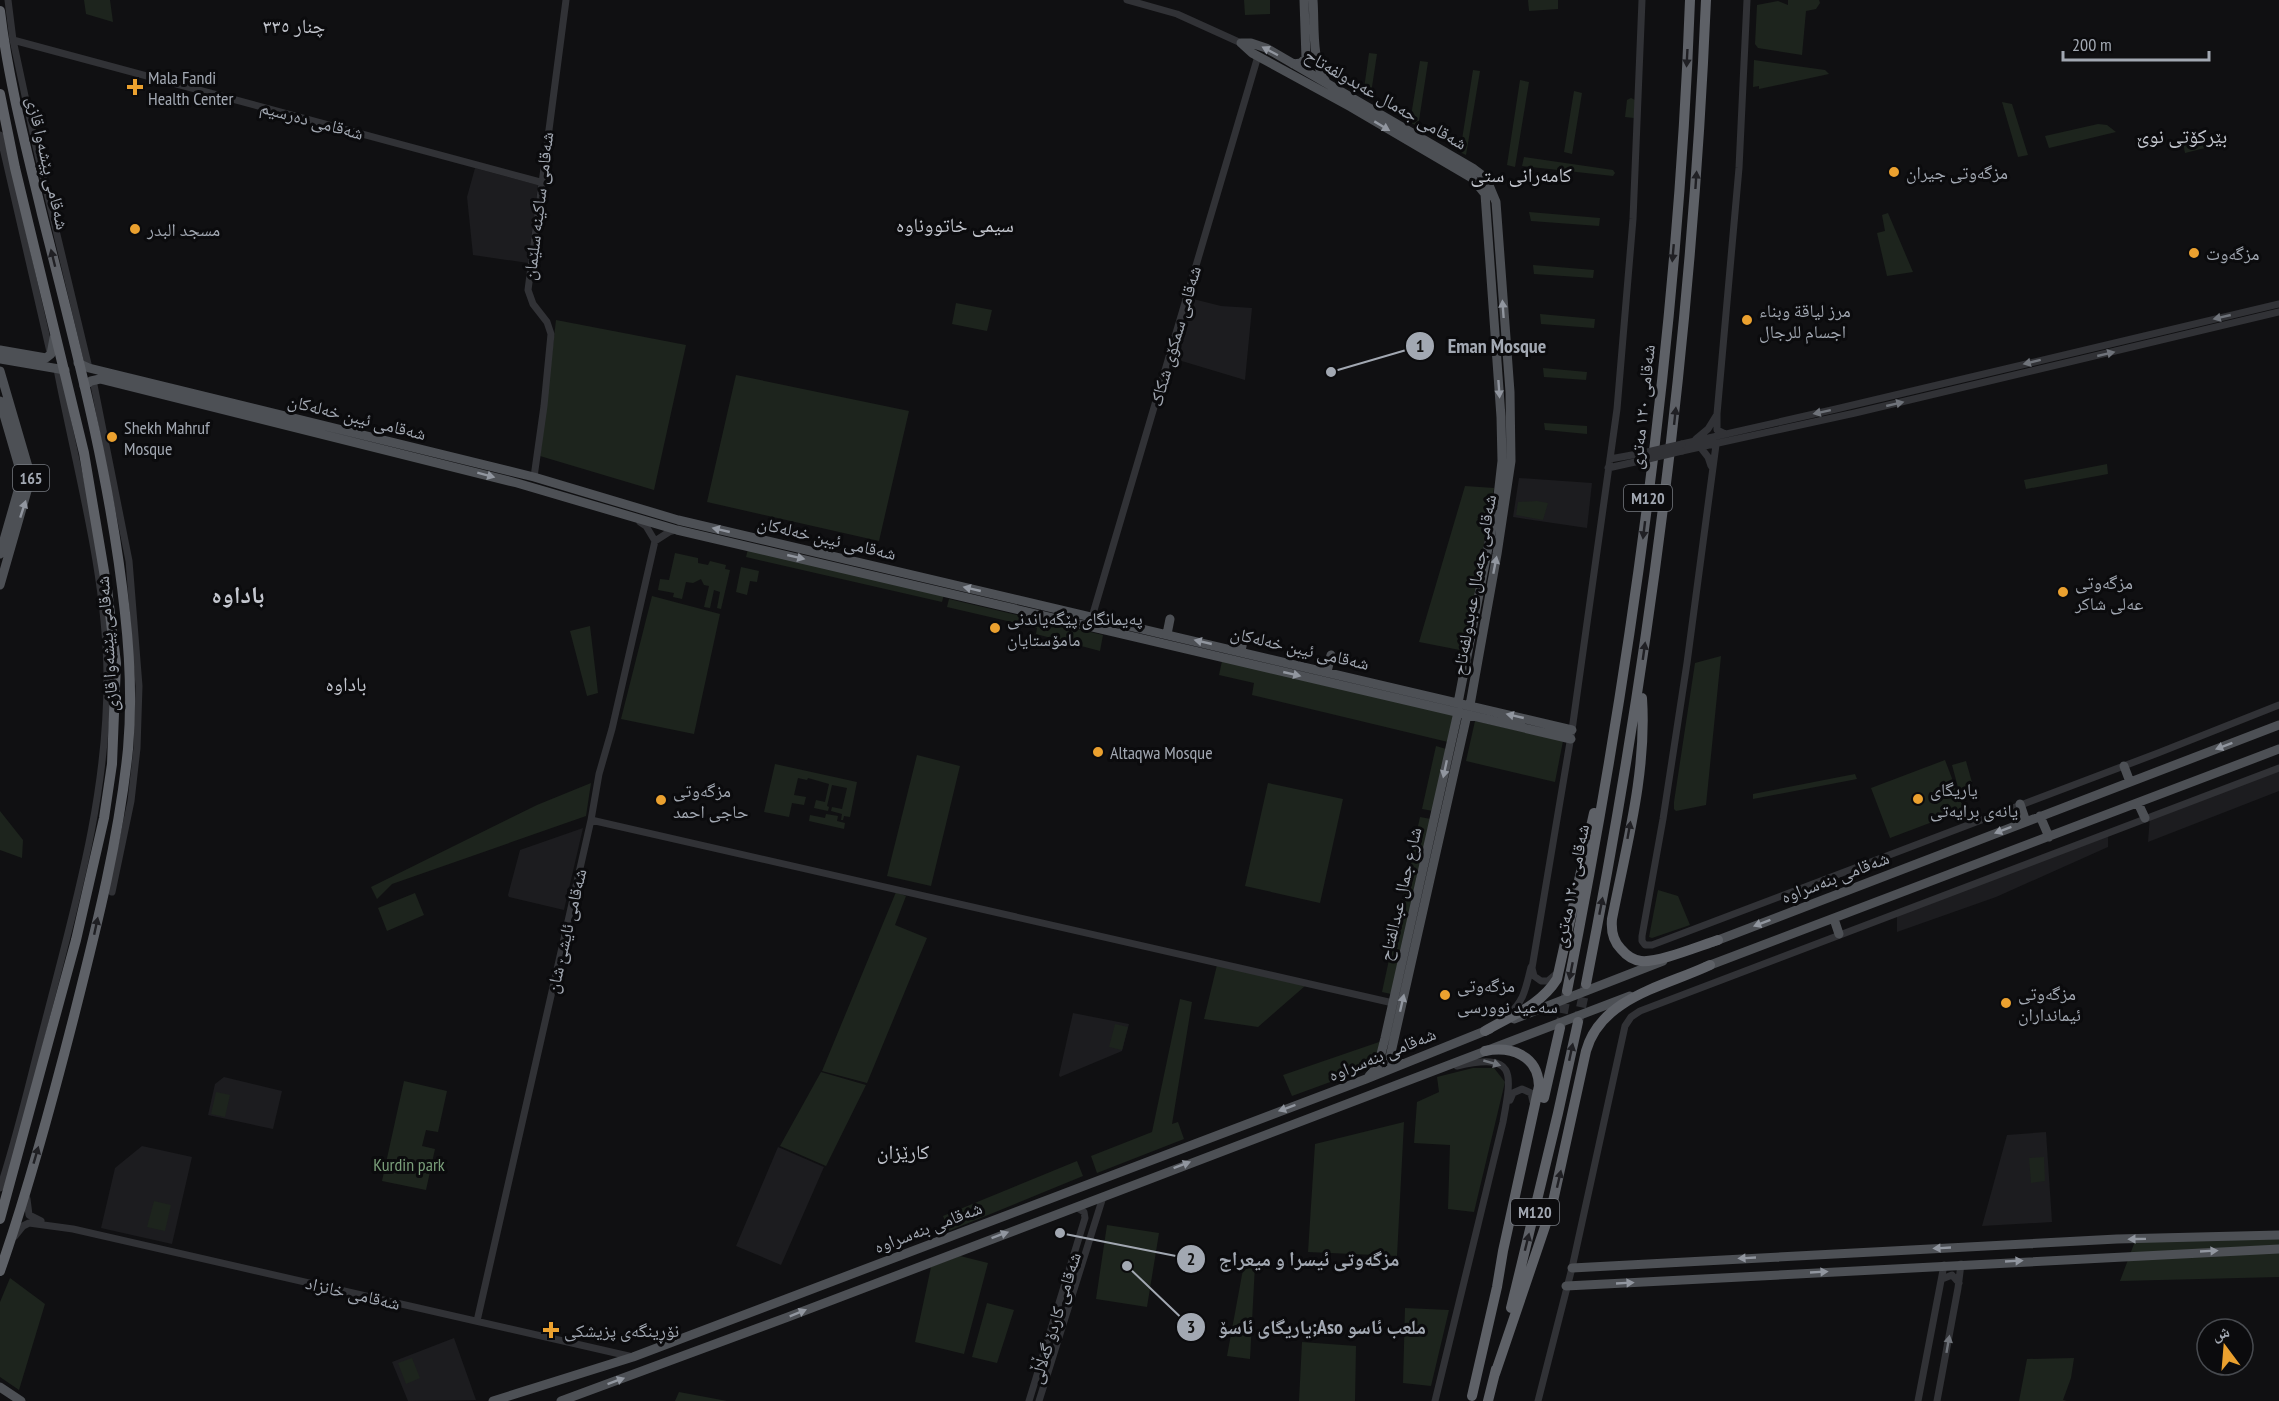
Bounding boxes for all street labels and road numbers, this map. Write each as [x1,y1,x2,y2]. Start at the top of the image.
street label: شەقامی جەمال عەبدولفەتاح [1300,43,1471,156]
street label: شەقامی پێشەوا قازی [21,94,74,232]
street label: شەقامی دەرسیم [258,95,366,146]
street label: شەقامی ساکینە سلێمان [517,130,559,282]
street label: شەقامی سمکۆی شکاک [1144,263,1206,409]
street label: شەقامی ١٢٠ مەتری [1624,343,1660,471]
street label: شەقامی ئیبن خەلەکان [286,389,428,445]
road number: 165 [13,465,49,491]
road number: M120 [1624,485,1672,511]
street label: شەقامی جەمال عەبدولفەتاح [1447,493,1502,678]
street label: شەقامی ئیبن خەلەکان [755,511,899,565]
street label: شەقامی پێشەوا قازی [91,575,123,713]
street label: شەقامی ئیبن خەلەکان [1228,621,1372,675]
street label: شەقامی ١٢٠ مەتری [1548,822,1594,950]
street label: شارع جمال عبدالفتاح [1373,825,1428,963]
street label: شەقامی بنەسراوە [1778,846,1892,908]
street label: شەقامی ئایشێ شان [540,866,592,996]
street label: شەقامی بنەسراوە [1325,1022,1439,1086]
street label: شەقامی بنەسراوە [871,1196,985,1258]
road number: M120 [1511,1199,1559,1225]
street label: شەقامی کاردۆ گەڵاڵی [1024,1249,1086,1387]
street label: شەقامی خانزاد [303,1271,403,1315]

